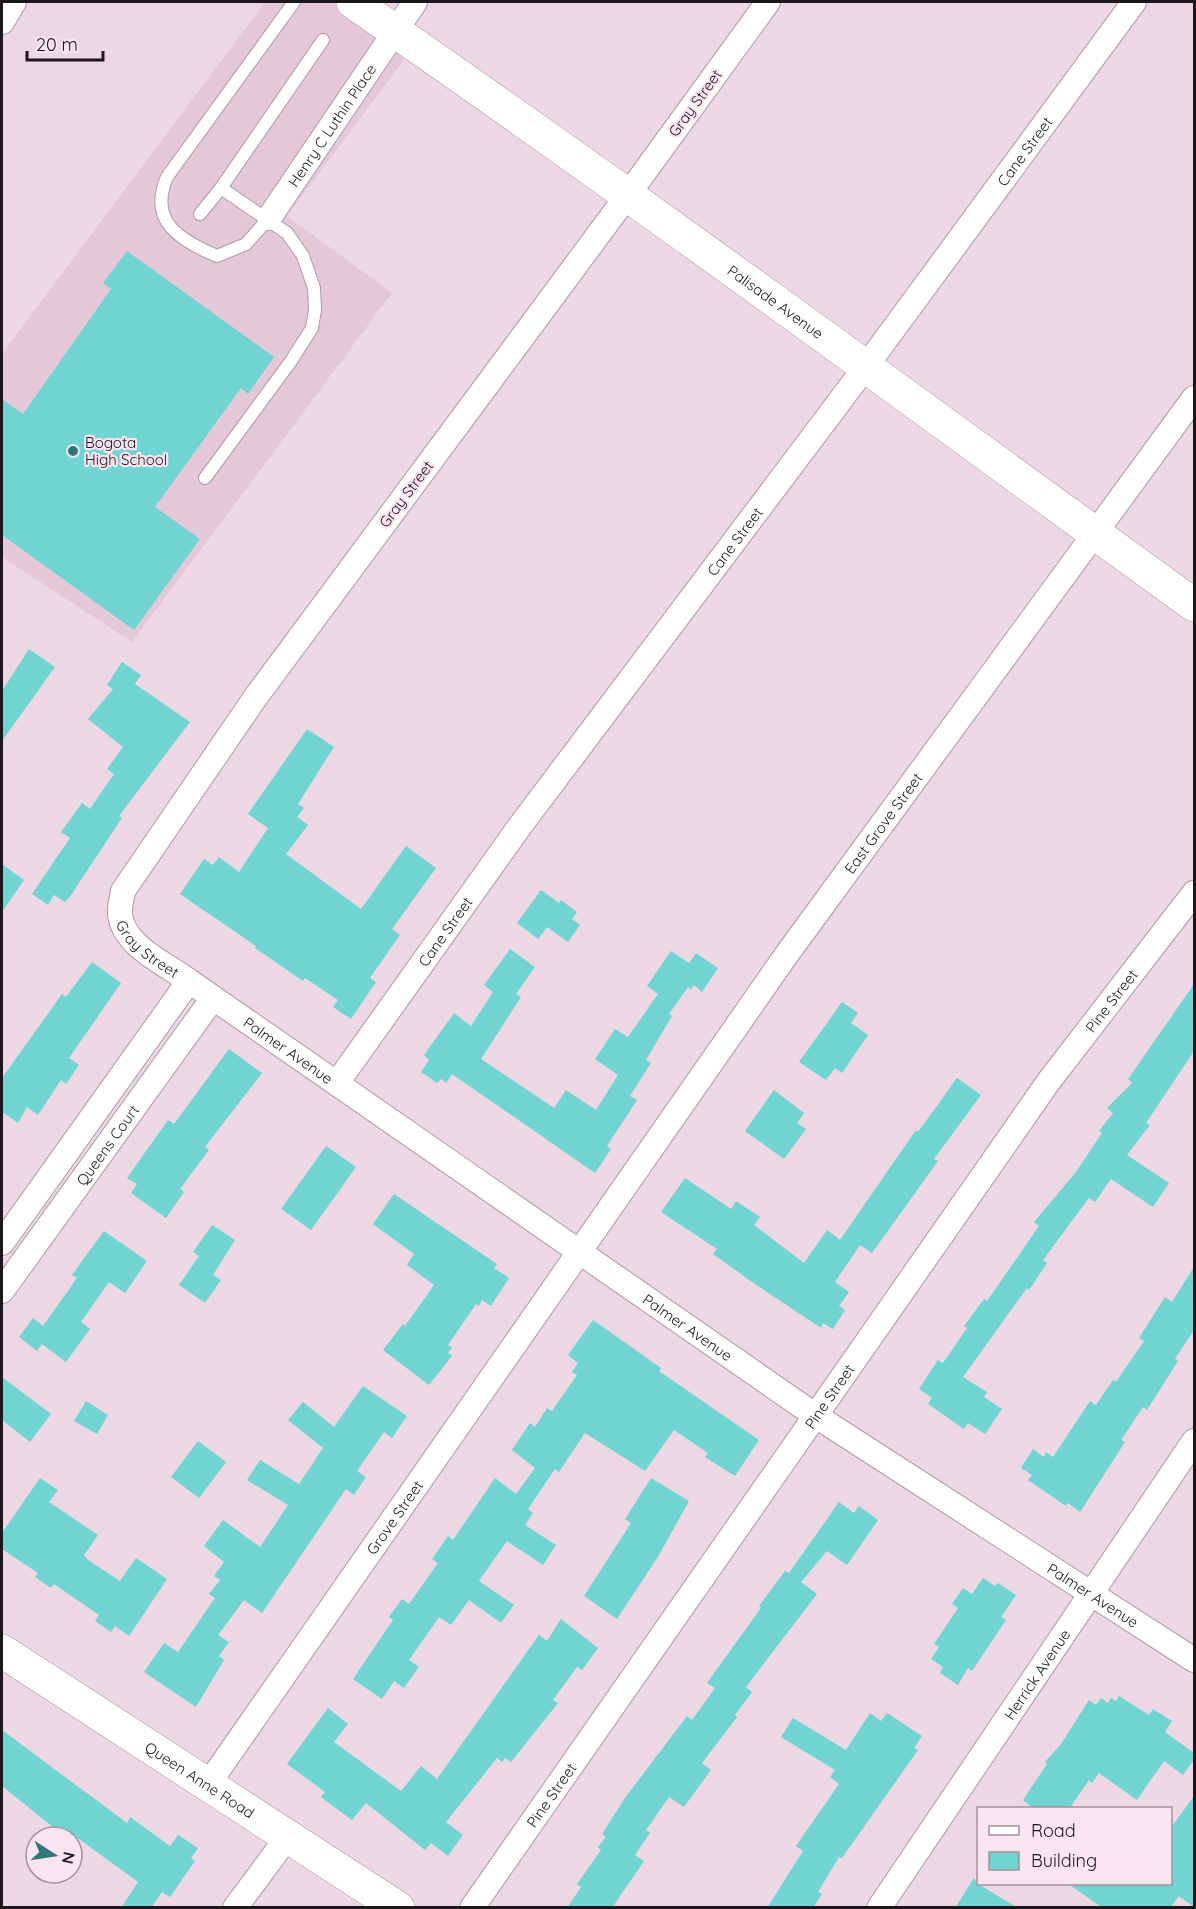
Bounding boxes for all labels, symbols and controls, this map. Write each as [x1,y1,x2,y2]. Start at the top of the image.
scale bar [27,24,104,62]
text: 20 m [36,33,78,56]
street label: Henry C Luthin Place [283,60,380,190]
street label: Gray Street [664,66,726,140]
street label: Cane Street [993,113,1056,189]
street label: Palisade Avenue [724,260,827,343]
place label: Bogota High School [85,433,167,469]
marker: Bogota High School [66,444,80,458]
street label: Gray Street [375,457,437,531]
street label: Cane Street [702,503,766,579]
street label: East Grove Street [840,769,926,877]
street label: Cane Street [414,893,476,970]
street label: Gray Street [112,917,183,981]
street label: Pine Street [1081,965,1141,1036]
street label: Palmer Avenue [240,1012,337,1088]
street label: Queens Court [72,1101,143,1189]
street label: Palmer Avenue [639,1289,736,1365]
street label: Pine Street [800,1360,858,1432]
street label: Grove Street [362,1476,427,1558]
street label: Palmer Avenue [1044,1558,1142,1631]
street label: Herrick Avenue [999,1625,1074,1723]
street label: Queen Anne Road [142,1737,258,1822]
street label: Pine Street [522,1759,580,1831]
legend [977,1807,1172,1885]
text: Road [1031,1819,1076,1842]
north arrow [24,1825,84,1885]
text: Building [1031,1849,1097,1872]
text: N [58,1850,80,1866]

